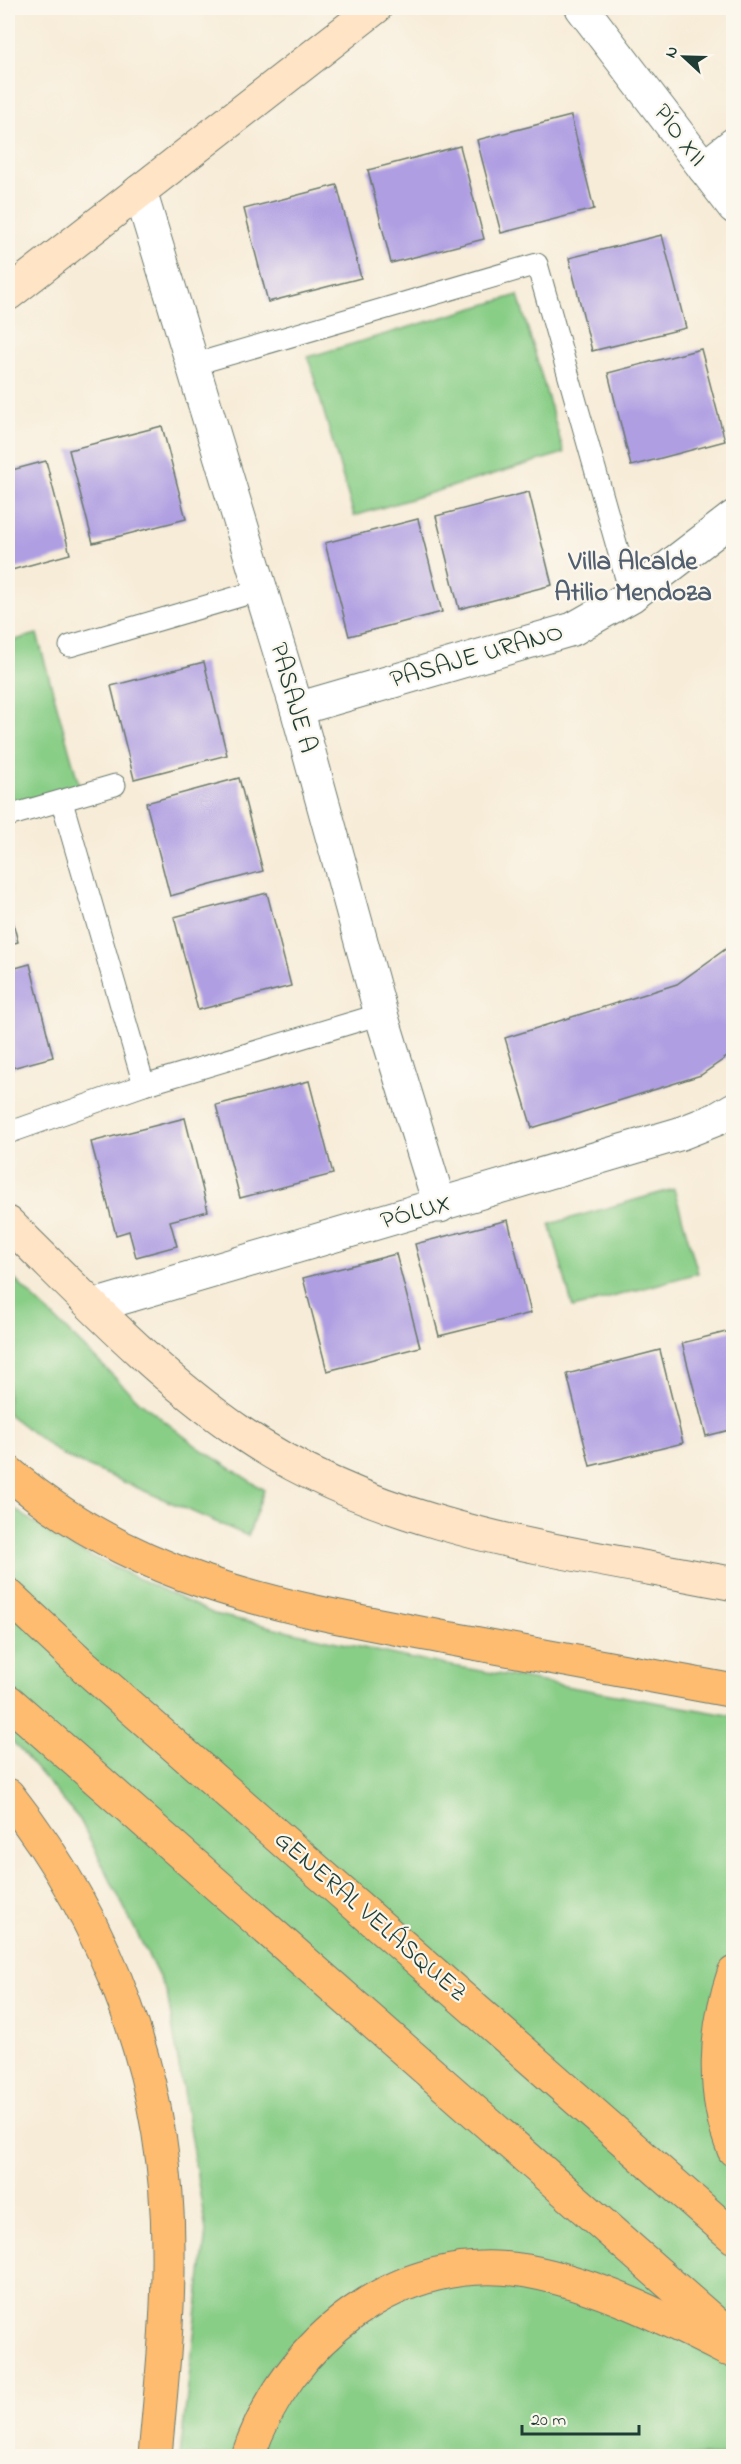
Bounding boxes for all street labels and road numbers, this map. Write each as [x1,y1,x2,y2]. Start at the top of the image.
street label: PÍO XII [643,96,715,176]
street label: PASAJE URANO [386,614,568,700]
street label: PASAJE A [258,638,326,758]
street label: PÓLUX [376,1185,456,1241]
street label: GENERAL VELÁSQUEZ [265,1822,475,2012]

